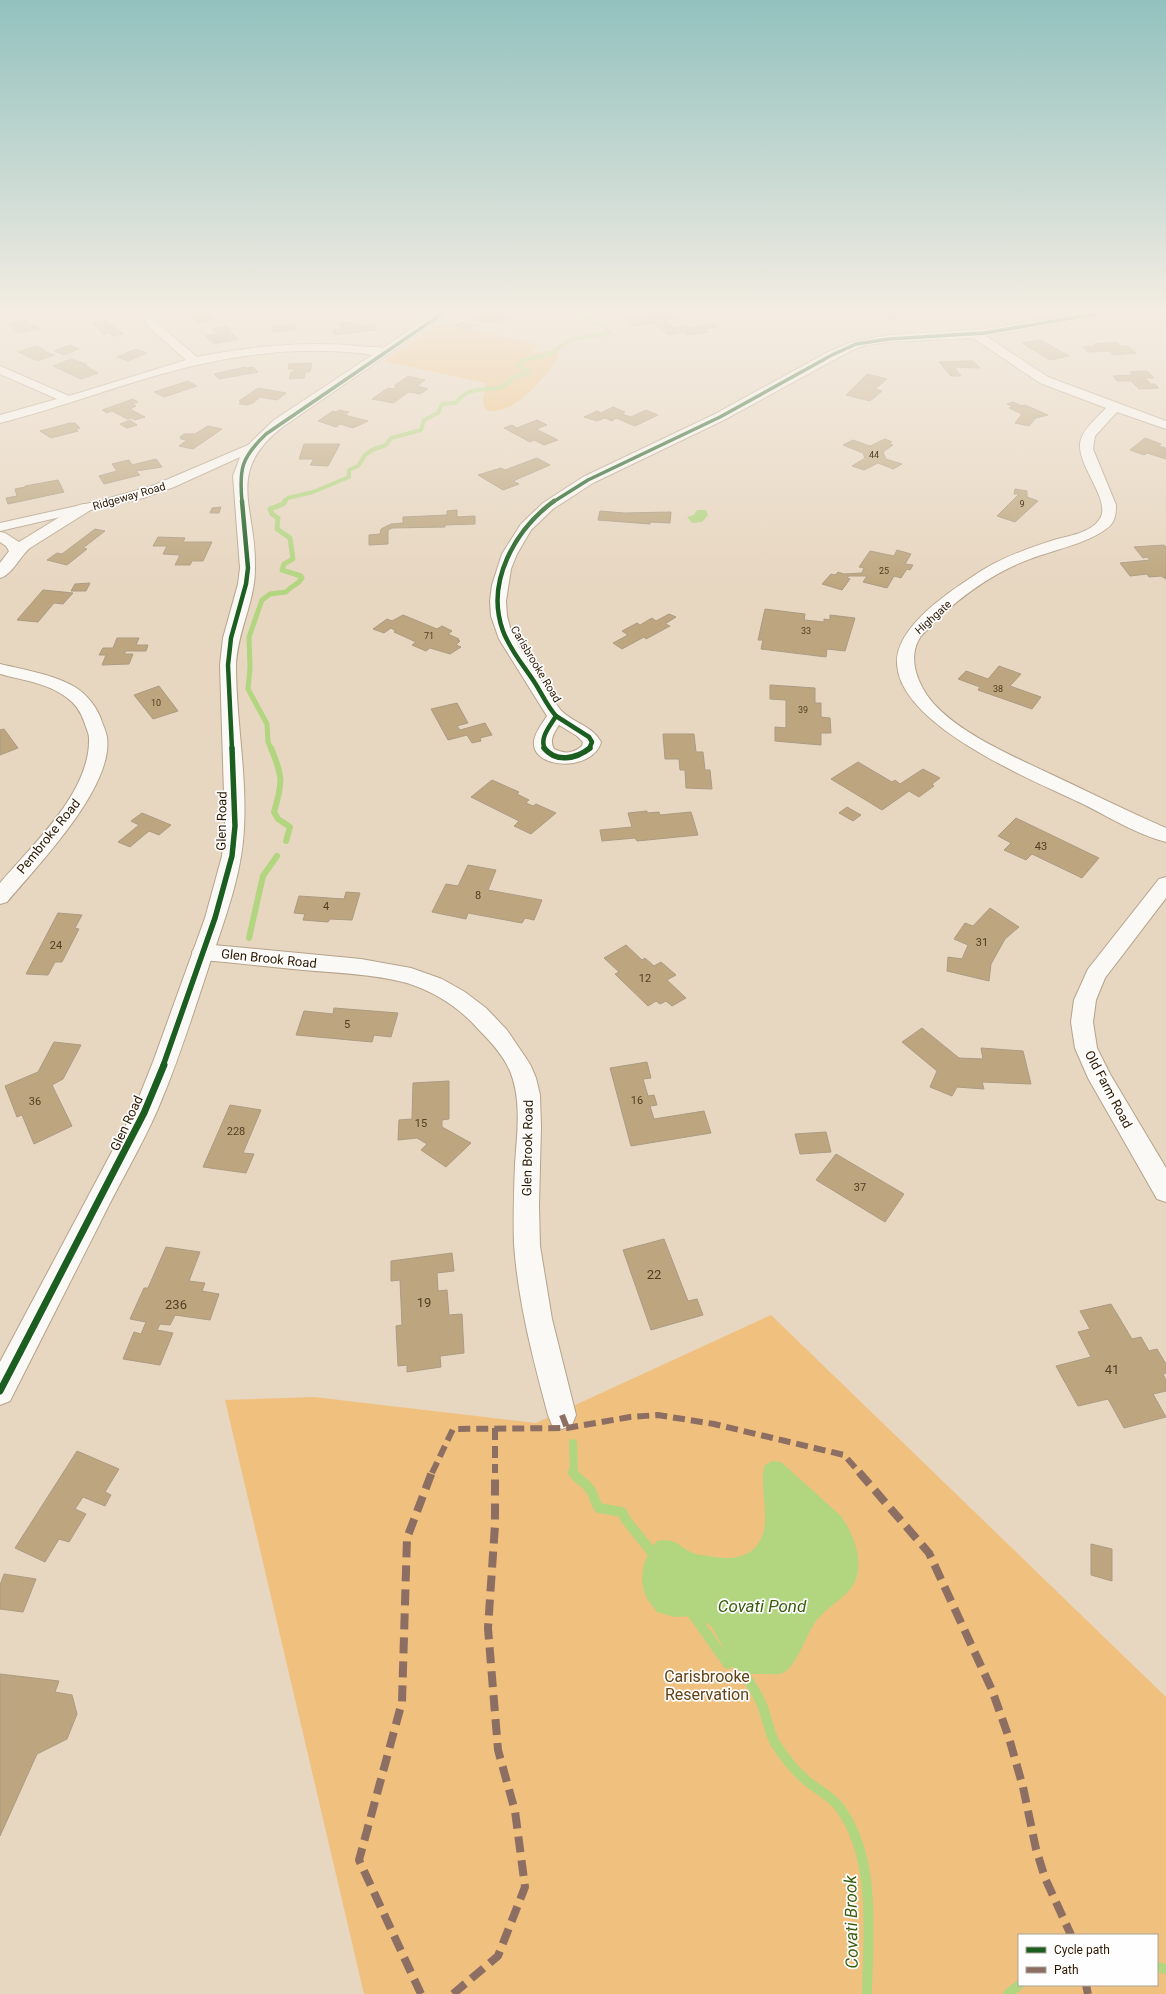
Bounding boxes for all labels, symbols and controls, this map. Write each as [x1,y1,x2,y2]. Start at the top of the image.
house number: 44 [869,450,879,460]
street label: Ridgeway Road [91,480,167,513]
house number: 9 [1019,499,1025,509]
house number: 25 [879,566,889,576]
street label: Highgate [913,598,954,637]
street label: Carisbrooke Road [508,624,564,705]
house number: 33 [801,626,811,636]
house number: 71 [424,631,434,641]
house number: 38 [993,684,1003,694]
house number: 10 [151,698,161,708]
house number: 39 [798,705,808,715]
street label: Glen Road [213,791,230,851]
street label: Pembroke Road [14,796,83,877]
house number: 43 [1035,840,1047,853]
house number: 8 [475,889,481,902]
house number: 4 [323,900,329,913]
house number: 31 [976,936,988,949]
house number: 24 [50,939,62,952]
street label: Glen Brook Road [220,946,318,971]
house number: 12 [639,972,651,985]
house number: 5 [344,1018,350,1031]
street label: Old Farm Road [1082,1048,1135,1131]
street label: Glen Road [107,1093,146,1153]
house number: 16 [631,1094,643,1107]
house number: 36 [29,1095,41,1108]
street label: Glen Brook Road [519,1100,536,1196]
house number: 15 [415,1117,427,1130]
house number: 228 [227,1125,245,1138]
house number: 37 [854,1181,866,1194]
house number: 22 [647,1267,661,1282]
house number: 19 [417,1295,431,1310]
house number: 236 [165,1297,187,1312]
house number: 41 [1105,1362,1119,1377]
water label: Covati Pond [718,1596,807,1616]
park label: Carisbrooke Reservation [664,1667,750,1704]
water label: Covati Brook [840,1875,862,1969]
legend [1018,1934,1158,1986]
text: Cycle path [1054,1943,1110,1957]
text: Path [1054,1963,1079,1977]

